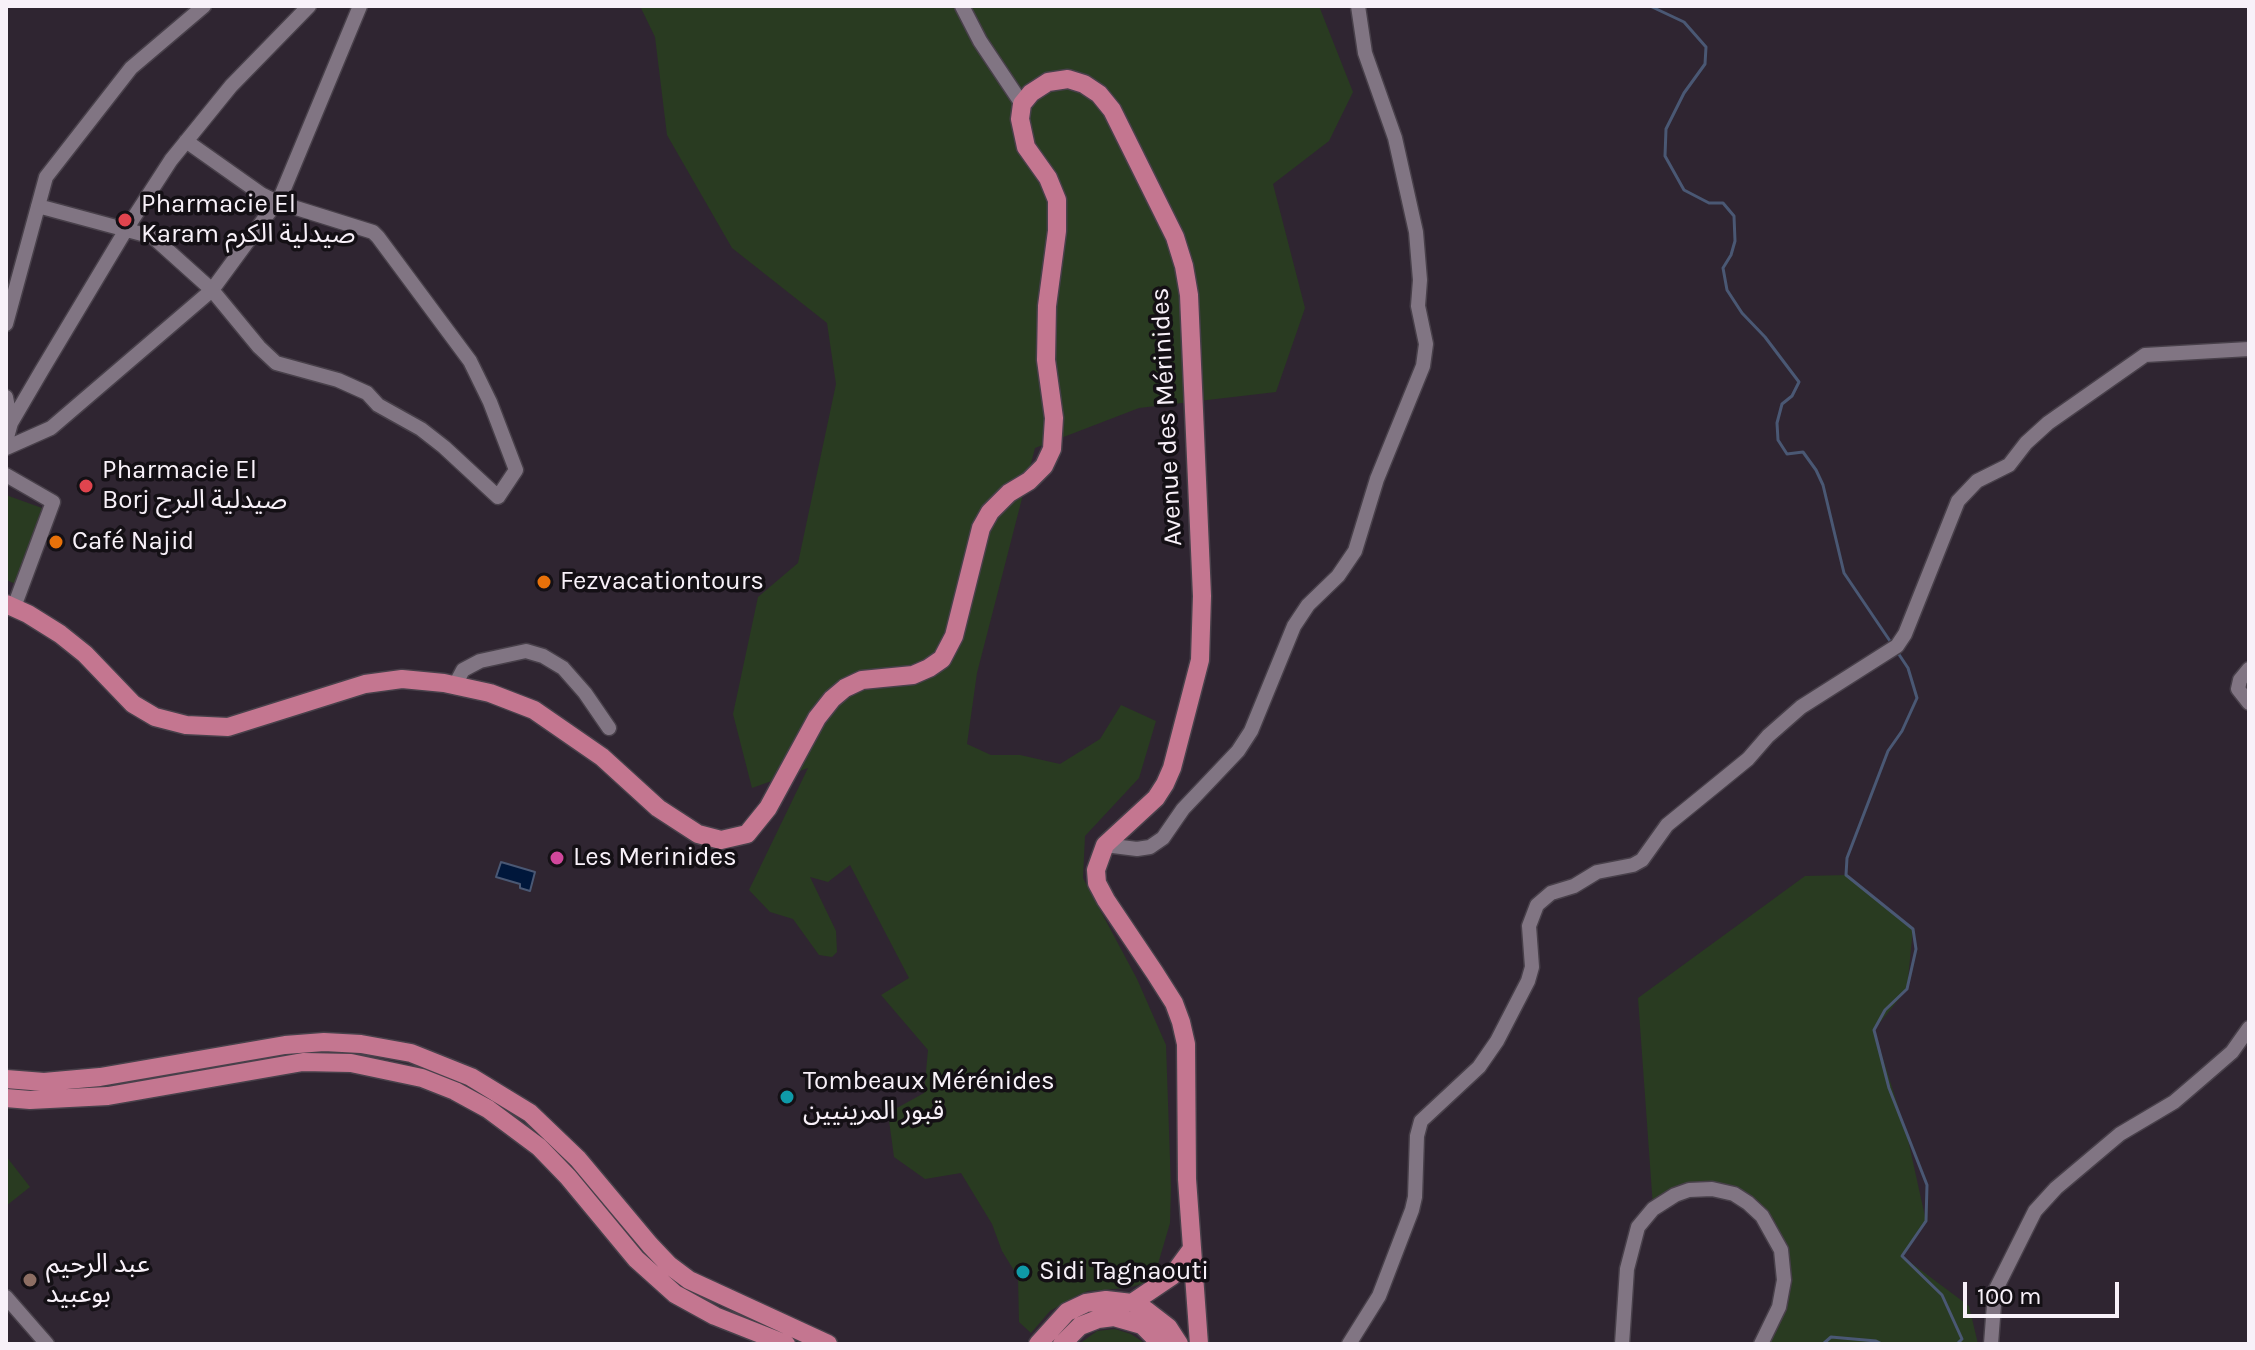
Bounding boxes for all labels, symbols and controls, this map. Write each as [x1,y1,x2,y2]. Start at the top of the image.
place label: Pharmacie El Karam صيدلية الكرم [141,189,356,250]
marker: Pharmacie El Karam صيدلية الكرم [116,211,134,229]
street label: Avenue des Mérinides [1145,287,1189,547]
place label: Pharmacie El Borj صيدلية البرج [102,455,287,516]
marker: Pharmacie El Borj صيدلية البرج [77,477,95,495]
place label: Café Najid [72,526,194,558]
marker: Café Najid [47,533,65,551]
place label: Fezvacationtours [560,566,764,598]
marker: Fezvacationtours [535,573,553,591]
place label: Les Merinides [573,842,737,874]
marker: Les Merinides [548,849,566,867]
place label: Tombeaux Mérénides قبور المرينيين [803,1066,1055,1128]
marker: Tombeaux Mérénides قبور المرينيين [778,1088,796,1106]
place label: عبد الرحيم بوعبيد [46,1249,150,1310]
place label: Sidi Tagnaouti [1039,1256,1209,1288]
marker: Sidi Tagnaouti [1014,1263,1032,1281]
scale bar [1967,1266,2123,1316]
marker: عبد الرحيم بوعبيد [21,1271,39,1289]
text: 100 m [1977,1282,2042,1310]

